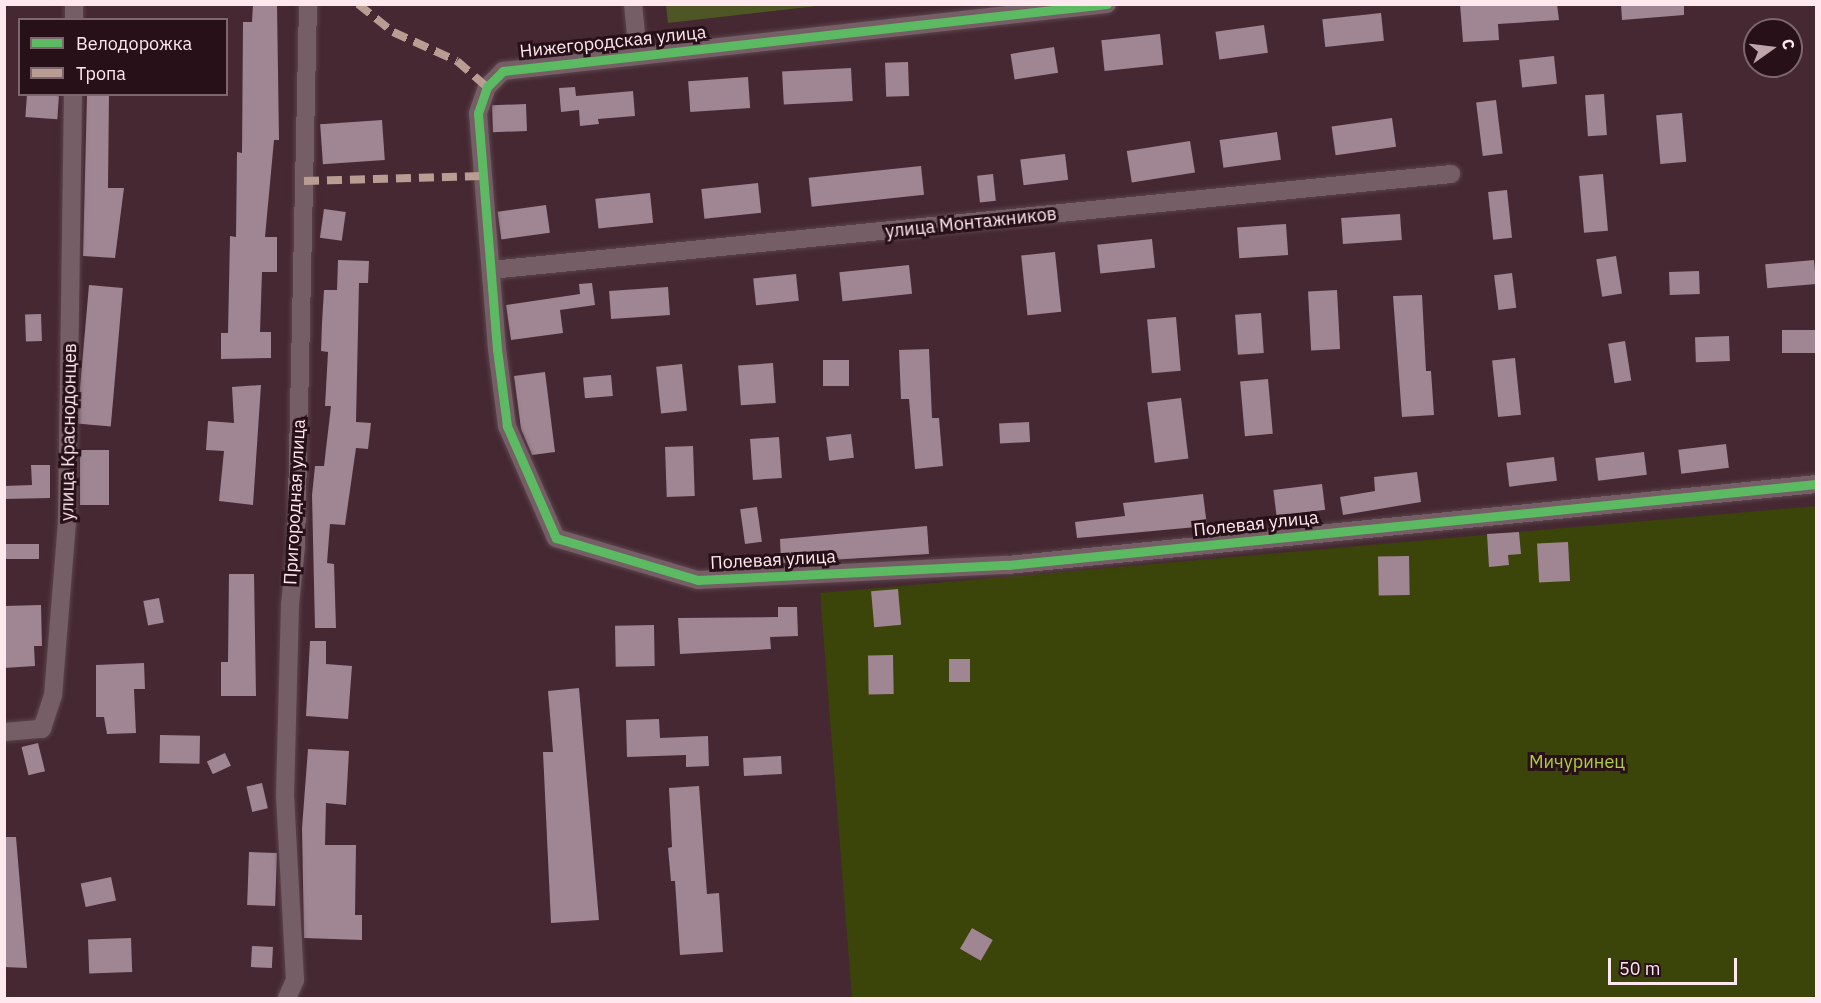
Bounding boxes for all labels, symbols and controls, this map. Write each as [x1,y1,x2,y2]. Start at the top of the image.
legend [18,18,228,96]
north arrow [1743,18,1803,78]
street label: Нижегородская улица [519,21,707,63]
text: Велодорожка [76,32,192,55]
text: С [1778,37,1799,52]
text: Тропа [76,62,126,85]
street label: улица Монтажников [884,203,1058,243]
street label: улица Краснодонцев [57,343,81,521]
street label: Пригородная улица [280,418,310,586]
street label: Полевая улица [1192,507,1320,541]
street label: Полевая улица [710,546,836,574]
park label: Мичуринец [1529,751,1625,773]
scale bar [1611,946,1740,984]
text: 50 m [1619,957,1661,980]

